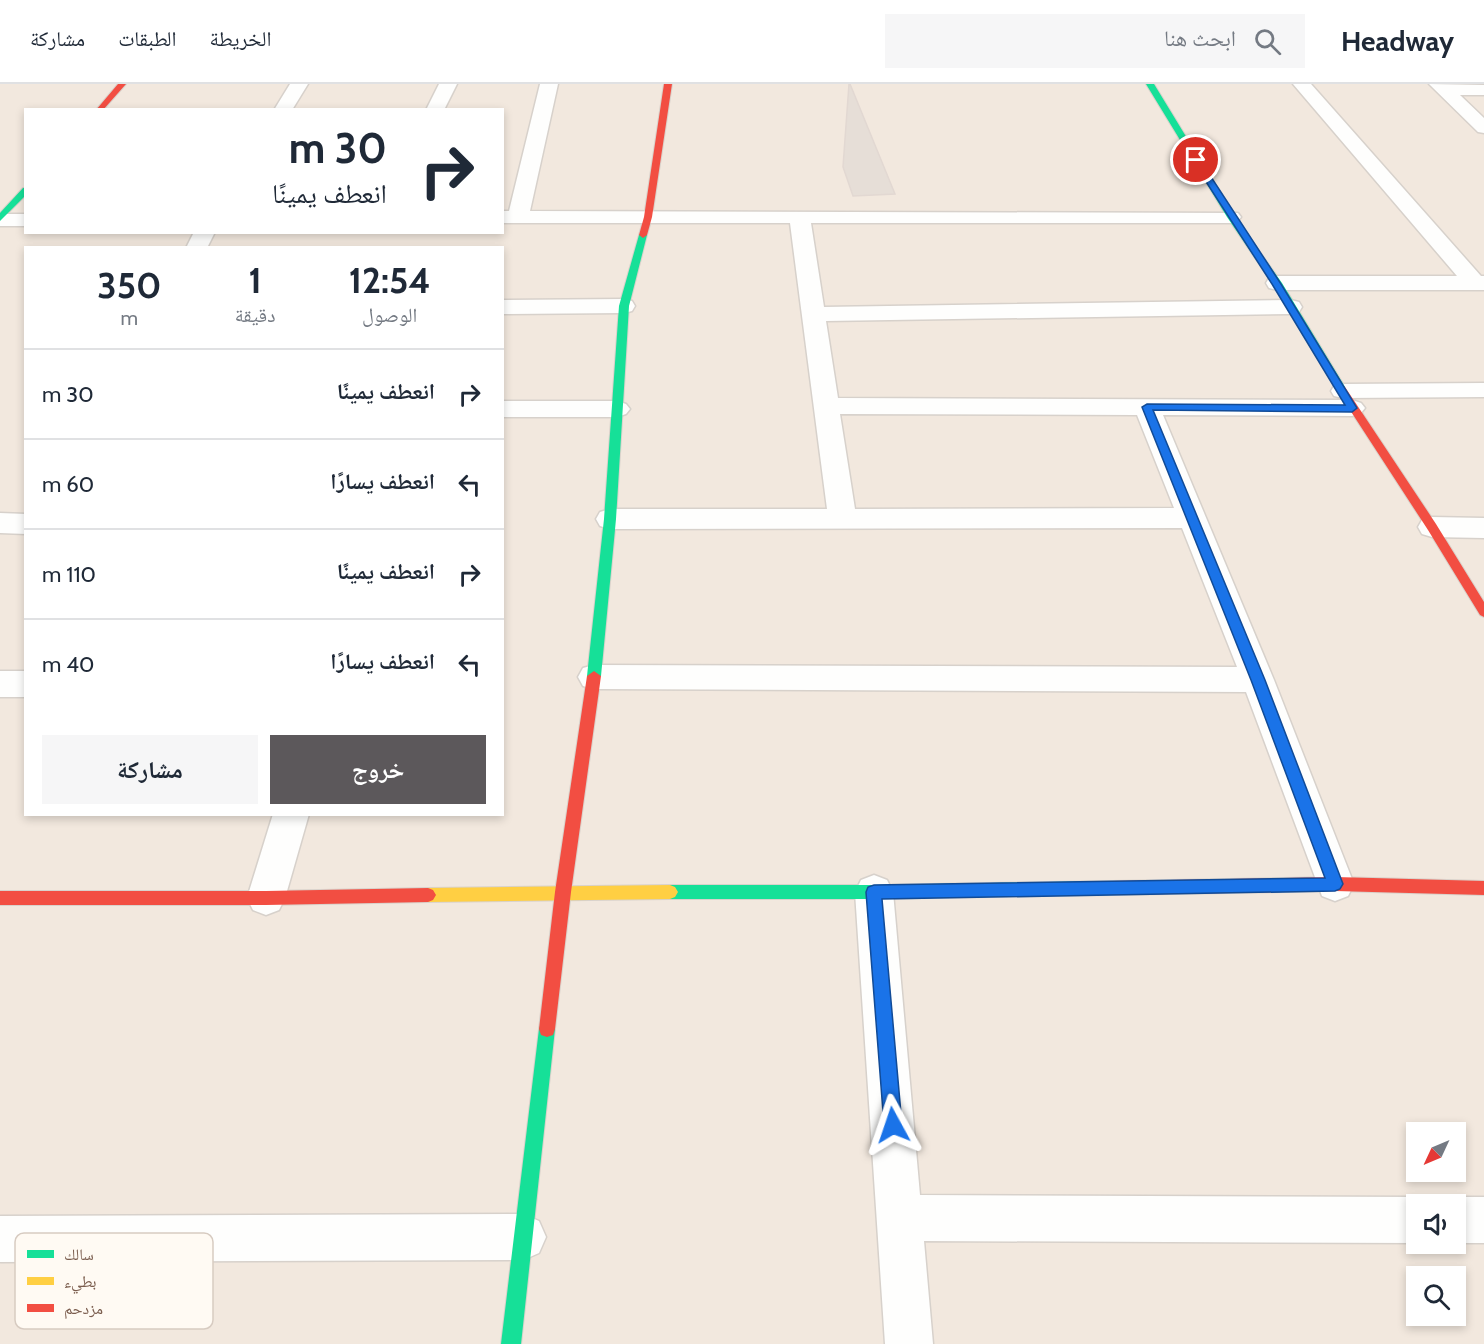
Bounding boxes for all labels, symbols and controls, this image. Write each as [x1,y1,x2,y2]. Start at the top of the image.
search box [885,14,1305,68]
text: Headway [1341,24,1454,58]
text: ابحث هنا [1164,25,1236,52]
icon: search [1251,25,1284,58]
text: مشاركة [30,26,85,51]
text: الطبقات [118,26,177,51]
text: الخريطة [210,26,271,51]
text: 30 m [289,122,387,174]
icon: right [408,132,486,210]
pin [1170,134,1221,185]
icon: arrive [1179,143,1212,176]
text: انعطف يمينًا [272,177,387,210]
text: 1 [248,258,262,302]
text: 12:54 [349,258,431,302]
text: 350 [97,263,161,307]
text: دقيقة [235,303,275,327]
text: الوصول [362,303,417,327]
text: m [121,306,138,330]
text: انعطف يمينًا [337,378,435,405]
icon: right [453,378,486,411]
text: 30 m [42,381,94,408]
text: انعطف يسارًا [330,468,435,495]
icon: left [453,468,486,501]
text: 60 m [42,471,94,498]
text: انعطف يمينًا [337,558,435,585]
icon: right [453,558,486,591]
text: 110 m [42,561,96,588]
text: انعطف يسارًا [330,648,435,675]
icon: left [453,648,486,681]
text: 40 m [42,651,94,678]
button: مشاركة [42,735,258,804]
button: خروج [270,735,486,804]
position arrow [861,1093,925,1157]
north arrow [1406,1122,1466,1182]
map controls [1406,1122,1466,1326]
button: sound [1406,1194,1466,1254]
legend [15,1233,213,1329]
text: سالك [64,1245,94,1264]
button: search [1406,1266,1466,1326]
text: بطيء [64,1272,96,1294]
text: مزدحم [64,1299,103,1319]

